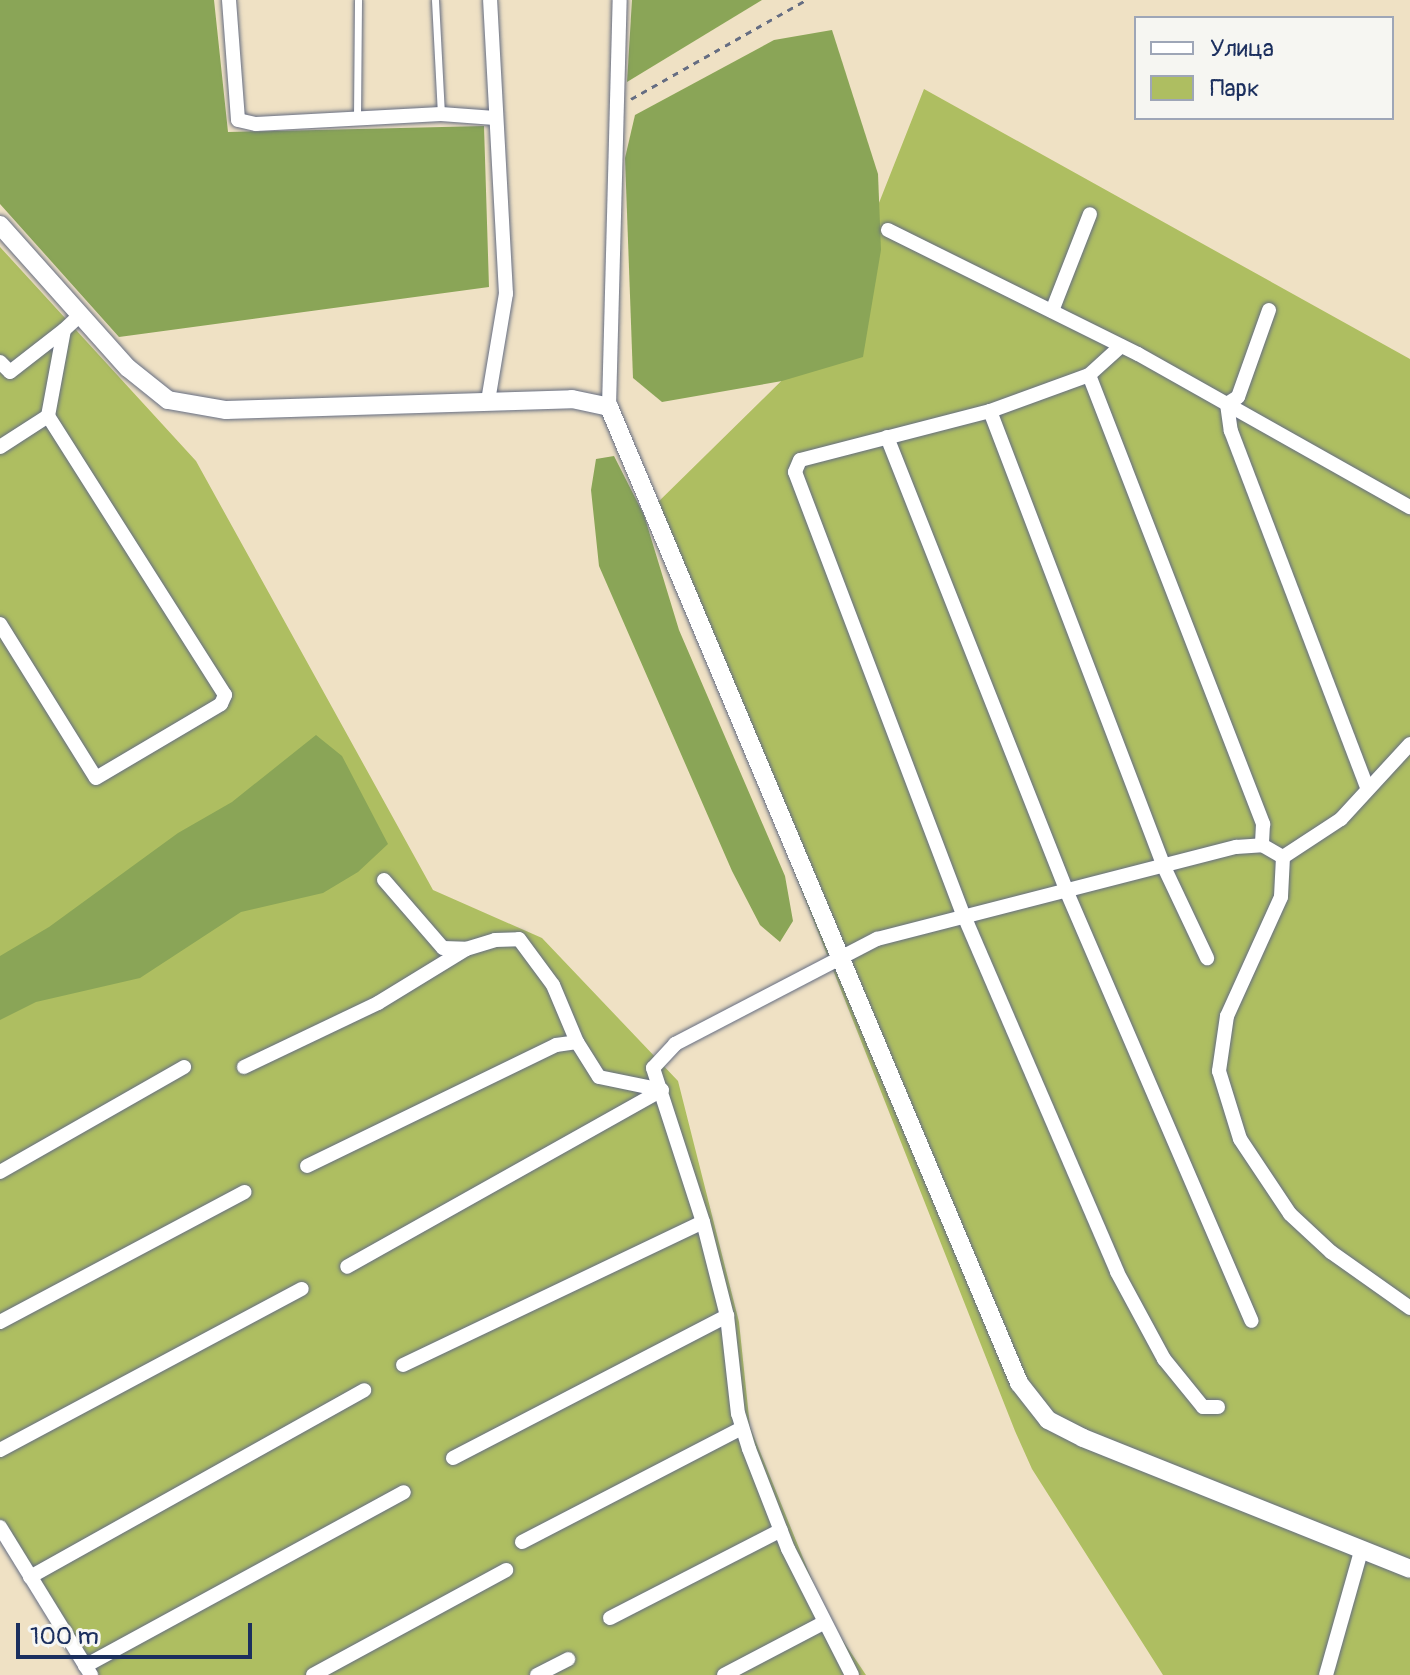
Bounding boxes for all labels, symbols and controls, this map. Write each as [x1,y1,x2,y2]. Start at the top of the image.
legend [1134,16,1394,120]
text: Улица [1210,34,1274,63]
text: Парк [1210,74,1259,103]
scale bar [20,1607,256,1657]
text: 100 m [30,1622,99,1651]

